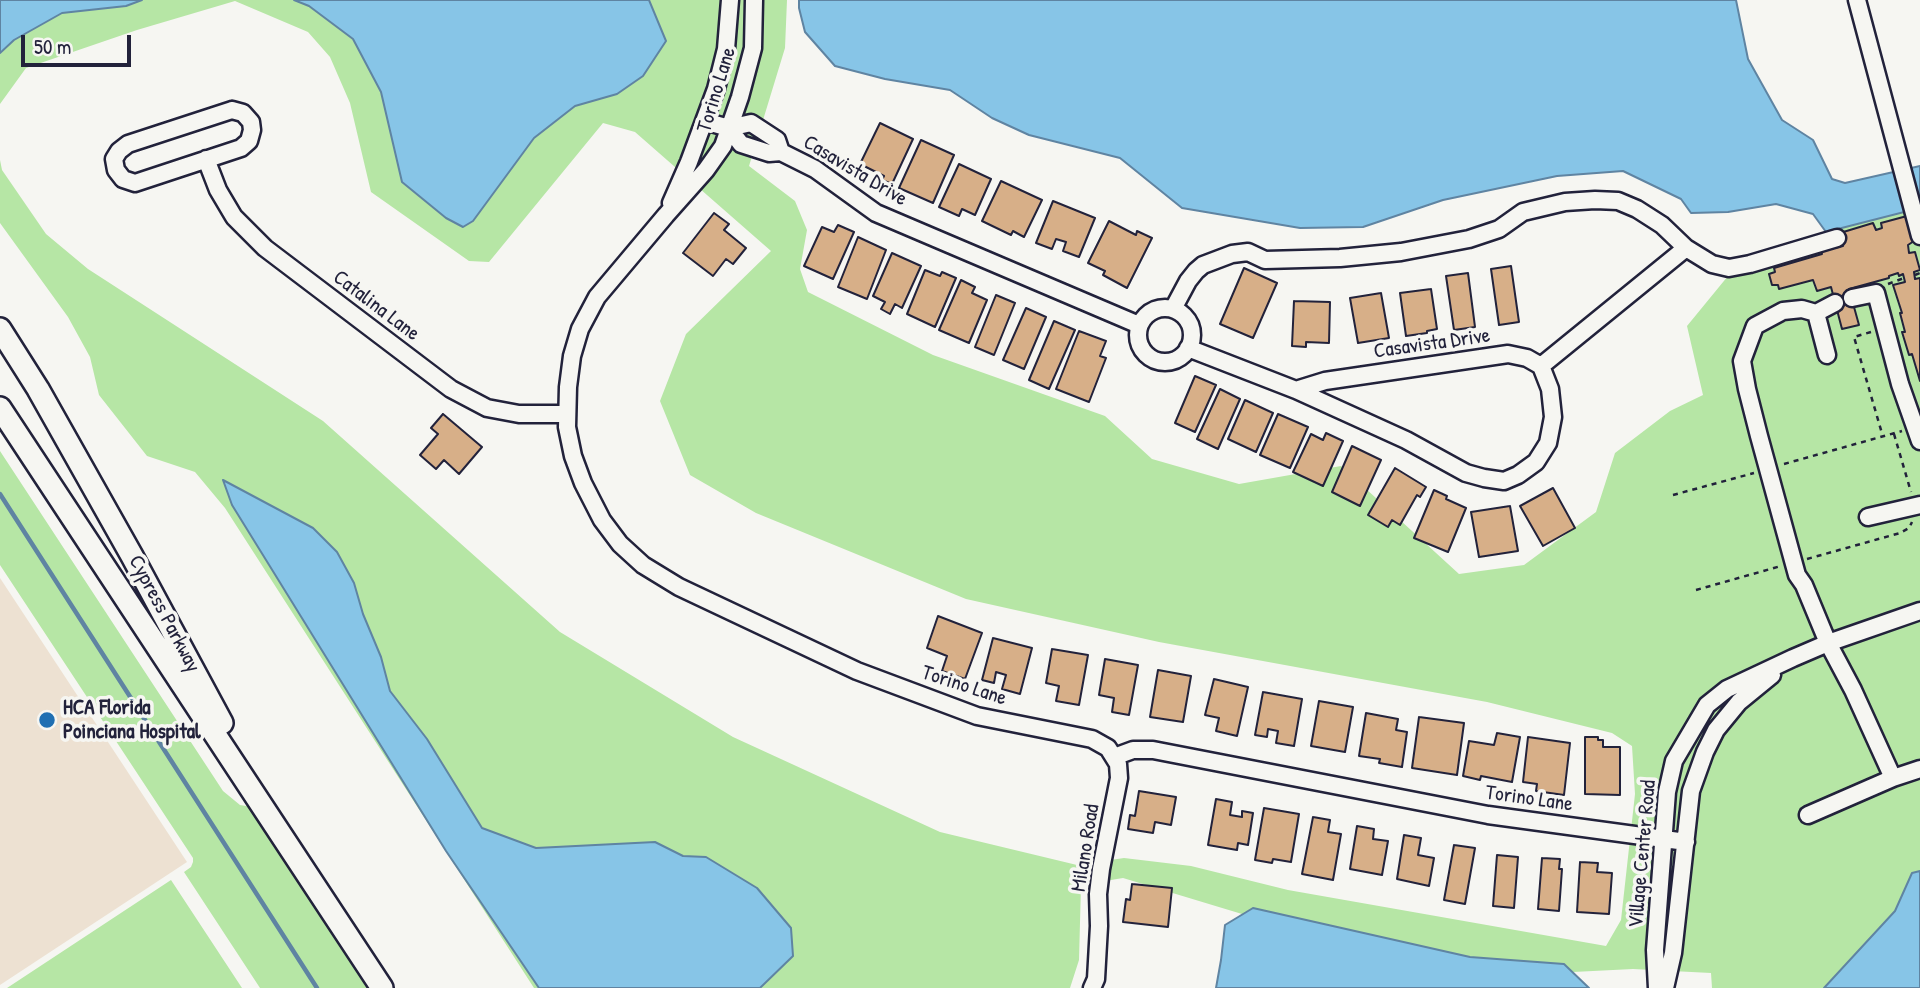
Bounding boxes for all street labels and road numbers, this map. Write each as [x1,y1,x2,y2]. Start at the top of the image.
street label: Torino Lane [692,44,742,136]
street label: Casavista Drive [798,130,912,212]
street label: Catalina Lane [328,265,424,347]
street label: Casavista Drive [1372,323,1492,365]
street label: Cypress Parkway [123,551,205,677]
street label: Torino Lane [918,660,1010,712]
street label: Village Center Road [1624,779,1662,929]
street label: Torino Lane [1484,780,1574,818]
street label: Milano Road [1067,802,1105,894]

